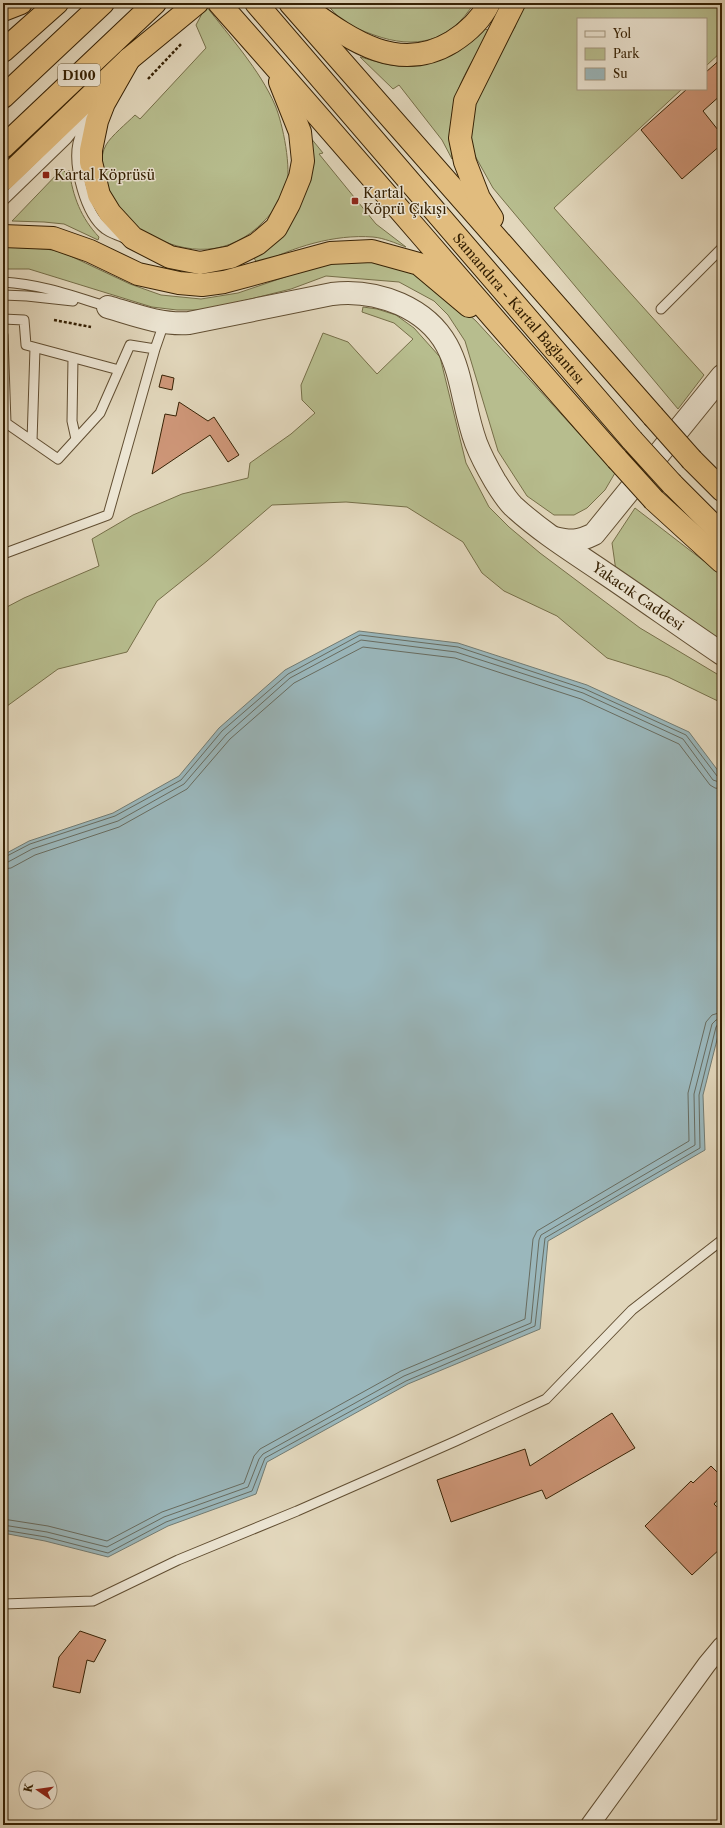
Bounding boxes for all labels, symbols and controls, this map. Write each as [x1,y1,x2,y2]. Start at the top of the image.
legend [577,18,707,90]
text: Yol [612,26,631,41]
text: Park [613,46,640,61]
road number: D100 [58,64,100,86]
text: Su [613,66,628,81]
place label: Kartal Köprüsü [54,166,155,184]
marker: Kartal Köprüsü [41,170,51,180]
place label: Kartal Köprü Çıkışı [363,184,446,218]
marker: Kartal Köprü Çıkışı [350,196,360,206]
street label: Samandıra - Kartal Bağlantısı [449,229,589,388]
street label: Yakacık Caddesi [588,558,688,634]
north arrow [18,1770,58,1810]
text: K [20,1781,36,1794]

